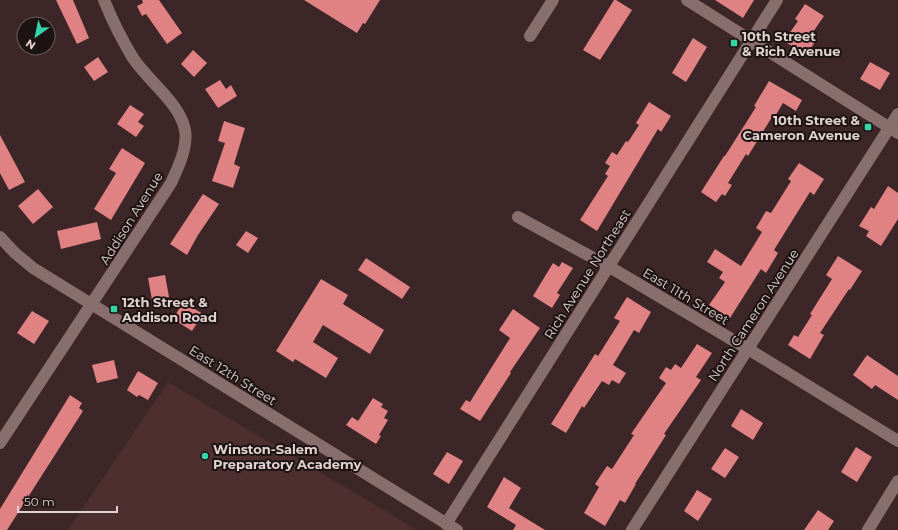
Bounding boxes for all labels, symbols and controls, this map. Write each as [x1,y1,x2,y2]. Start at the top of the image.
north arrow [16,16,56,56]
place label: 10th Street & Rich Avenue [742,28,840,59]
text: N [23,36,38,53]
marker: 10th Street & Rich Avenue [729,38,739,48]
place label: 10th Street & Cameron Avenue [743,112,861,143]
marker: 10th Street & Cameron Avenue [863,122,873,132]
street label: Addison Avenue [96,169,166,267]
street label: Rich Avenue Northeast [540,206,634,342]
street label: North Cameron Avenue [704,246,802,384]
street label: East 11th Street [640,264,732,328]
place label: 12th Street & Addison Road [121,294,217,325]
marker: 12th Street & Addison Road [109,304,119,314]
street label: East 12th Street [186,342,280,408]
place label: Winston-Salem Preparatory Academy [213,441,361,472]
marker: Winston-Salem Preparatory Academy [200,451,210,461]
scale bar [18,488,117,514]
text: 50 m [24,494,55,509]

